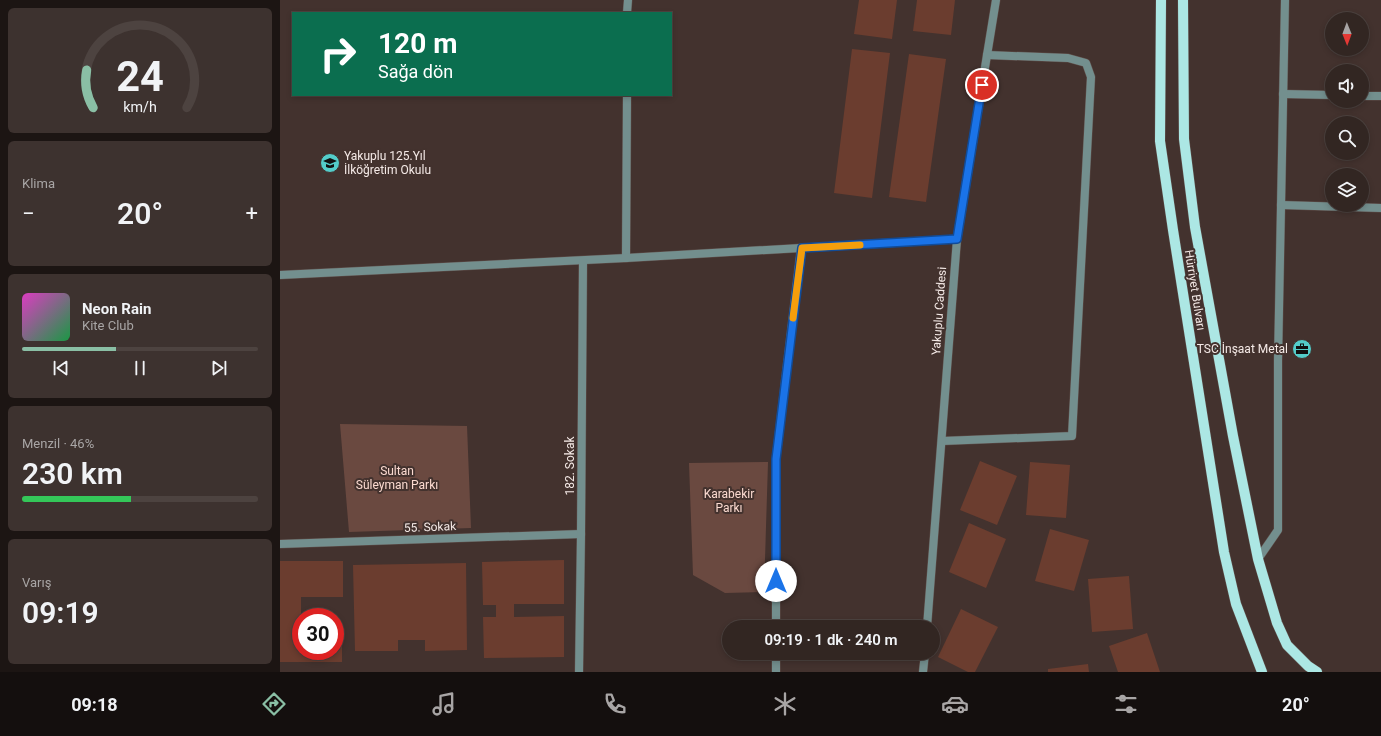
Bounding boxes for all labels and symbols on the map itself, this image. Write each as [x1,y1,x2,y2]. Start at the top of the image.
north arrow [1325,12,1369,56]
pin [965,68,999,102]
place label: Yakuplu 125.Yıl İlköğretim Okulu [344,149,431,177]
school or university icon: Yakuplu 125.Yıl İlköğretim Okulu [319,152,341,174]
street label: Hürriyet Bulvarı [1182,249,1208,331]
street label: Yakuplu Caddesi [929,266,949,356]
office icon: TSC İnşaat Metal [1291,338,1313,360]
place label: TSC İnşaat Metal [1197,341,1288,356]
street label: 182. Sokak [563,436,577,496]
park label: Sultan Süleyman Parkı [356,464,438,492]
park label: Karabekir Parkı [704,487,754,515]
street label: 55. Sokak [404,519,457,535]
position arrow [755,560,797,602]
speed limit sign: 30 [292,608,344,660]

